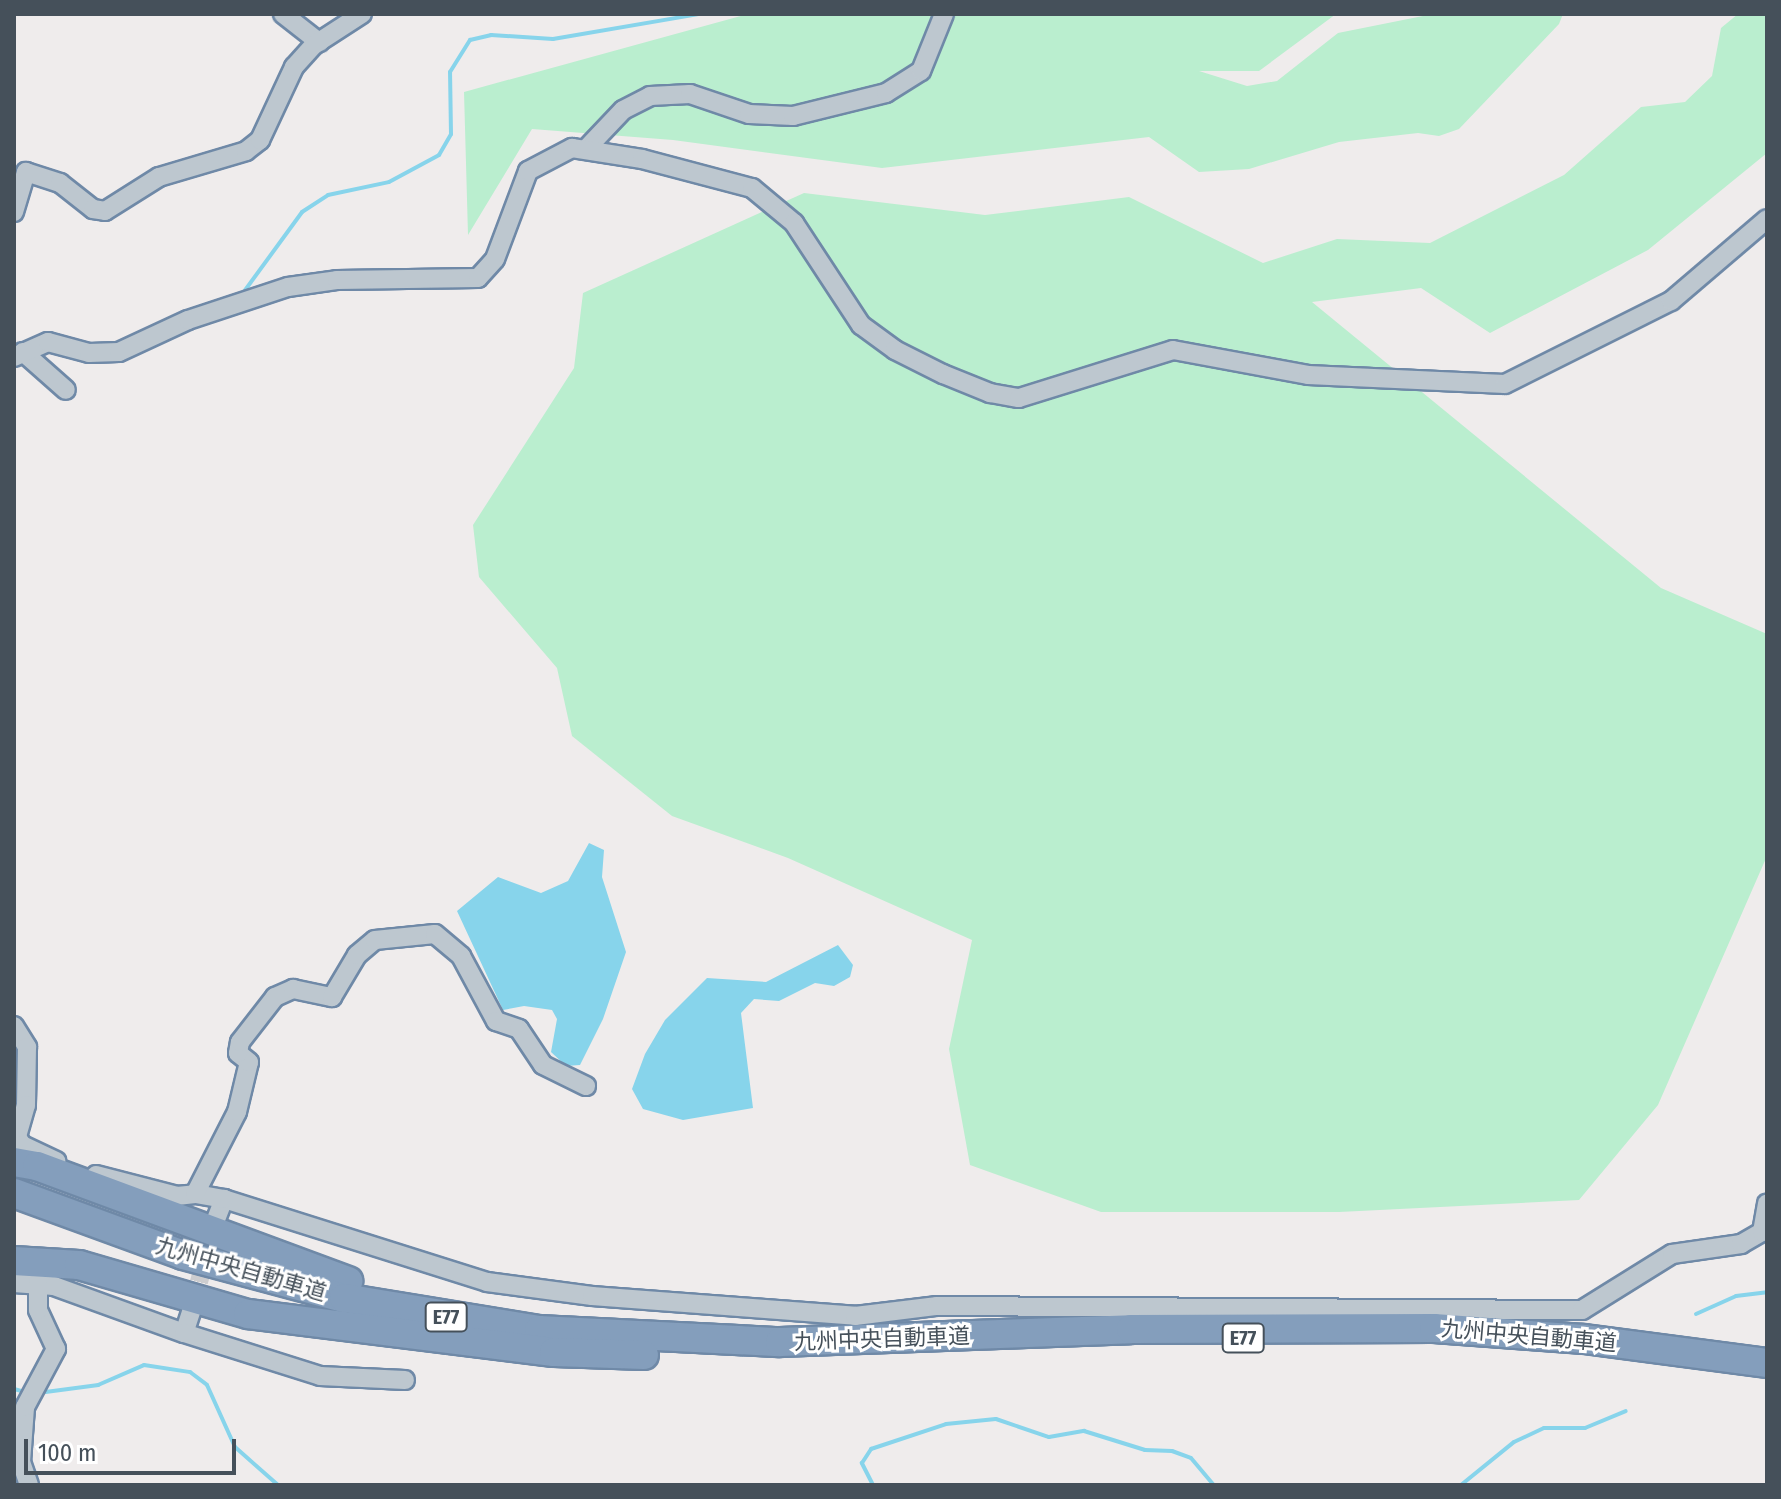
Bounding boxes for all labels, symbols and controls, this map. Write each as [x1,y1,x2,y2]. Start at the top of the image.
street label: 九州中央自動車道 [153,1232,329,1306]
road number: E77 [424,1301,468,1333]
street label: 九州中央自動車道 [1440,1315,1618,1357]
road number: E77 [1221,1322,1265,1354]
street label: 九州中央自動車道 [794,1323,970,1355]
scale bar [28,1423,240,1473]
text: 100 m [38,1439,96,1467]

